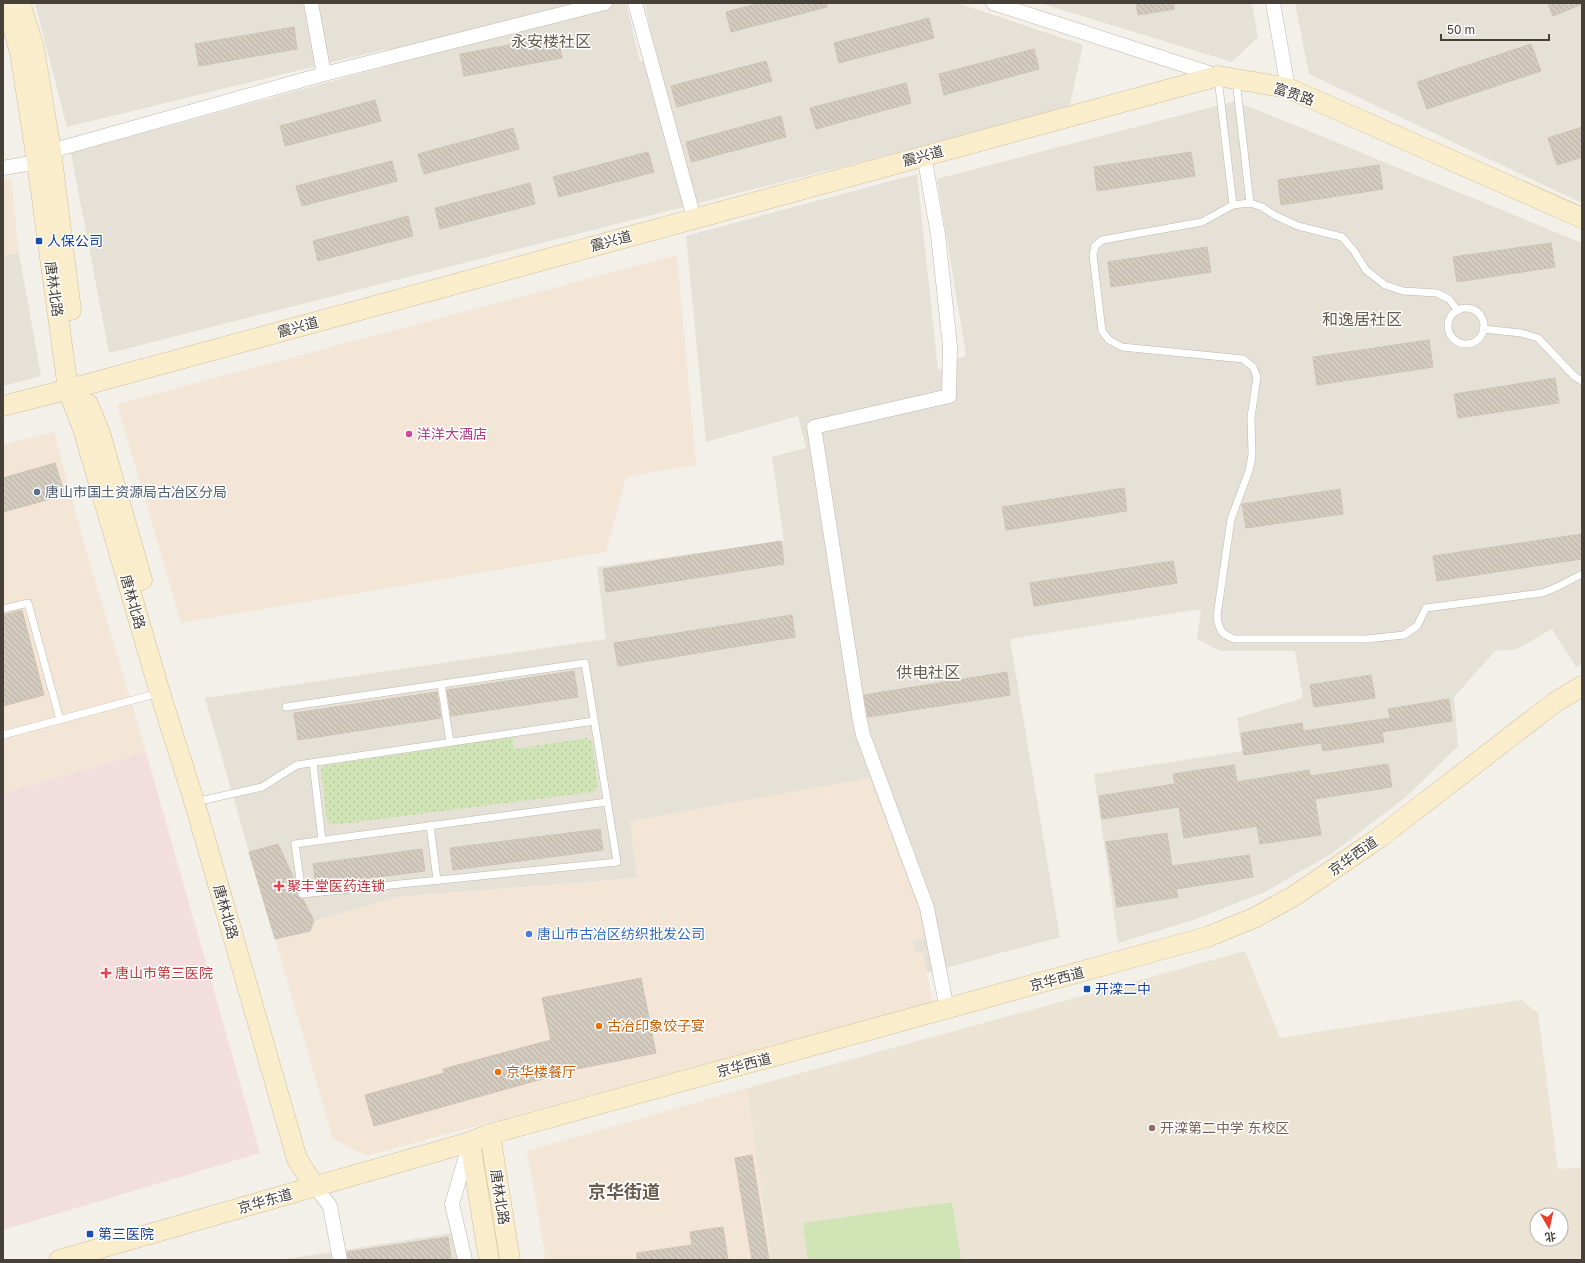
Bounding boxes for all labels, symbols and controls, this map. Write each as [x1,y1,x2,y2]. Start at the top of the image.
scale bar [1441,16,1549,42]
text: 50 m [1447,22,1475,37]
district label: 永安楼社区 [511,31,591,51]
street label: 富贵路 [1272,79,1317,108]
street label: 震兴道 [900,142,945,169]
street label: 震兴道 [588,227,633,254]
place label: 人保公司 [47,232,103,249]
marker: 人保公司 [34,236,44,246]
street label: 唐林北路 [42,260,67,318]
district label: 和逸居社区 [1322,309,1402,329]
street label: 震兴道 [275,313,320,340]
place label: 洋洋大酒店 [417,425,487,442]
marker: 洋洋大酒店 [404,429,414,439]
place label: 唐山市国土资源局古冶区分局 [45,483,227,500]
marker: 唐山市国土资源局古冶区分局 [32,487,42,497]
street label: 唐林北路 [118,573,149,631]
district label: 供电社区 [896,662,960,682]
street label: 京华西道 [1325,833,1381,879]
place label: 聚丰堂医药连锁 [287,877,385,894]
marker: 聚丰堂医药连锁 [274,881,284,891]
street label: 唐林北路 [211,883,242,941]
place label: 唐山市古冶区纺织批发公司 [537,925,705,942]
marker: 唐山市古冶区纺织批发公司 [524,929,534,939]
street label: 京华西道 [1028,963,1086,994]
place label: 唐山市第三医院 [115,964,213,981]
marker: 唐山市第三医院 [100,967,112,979]
place label: 开滦二中 [1095,980,1151,997]
marker: 开滦二中 [1082,984,1092,994]
place label: 古冶印象饺子宴 [607,1017,705,1034]
marker: 古冶印象饺子宴 [594,1021,604,1031]
street label: 京华西道 [715,1049,773,1080]
place label: 京华楼餐厅 [506,1063,576,1080]
marker: 京华楼餐厅 [493,1067,503,1077]
place label: 开滦第二中学 东校区 [1160,1119,1290,1136]
marker: 开滦第二中学 东校区 [1147,1123,1157,1133]
street label: 唐林北路 [488,1168,513,1226]
district label: 京华街道 [588,1180,660,1202]
street label: 京华东道 [236,1185,294,1216]
north arrow [1529,1207,1569,1247]
place label: 第三医院 [98,1225,154,1242]
marker: 第三医院 [85,1229,95,1239]
text: 北 [1544,1230,1557,1245]

